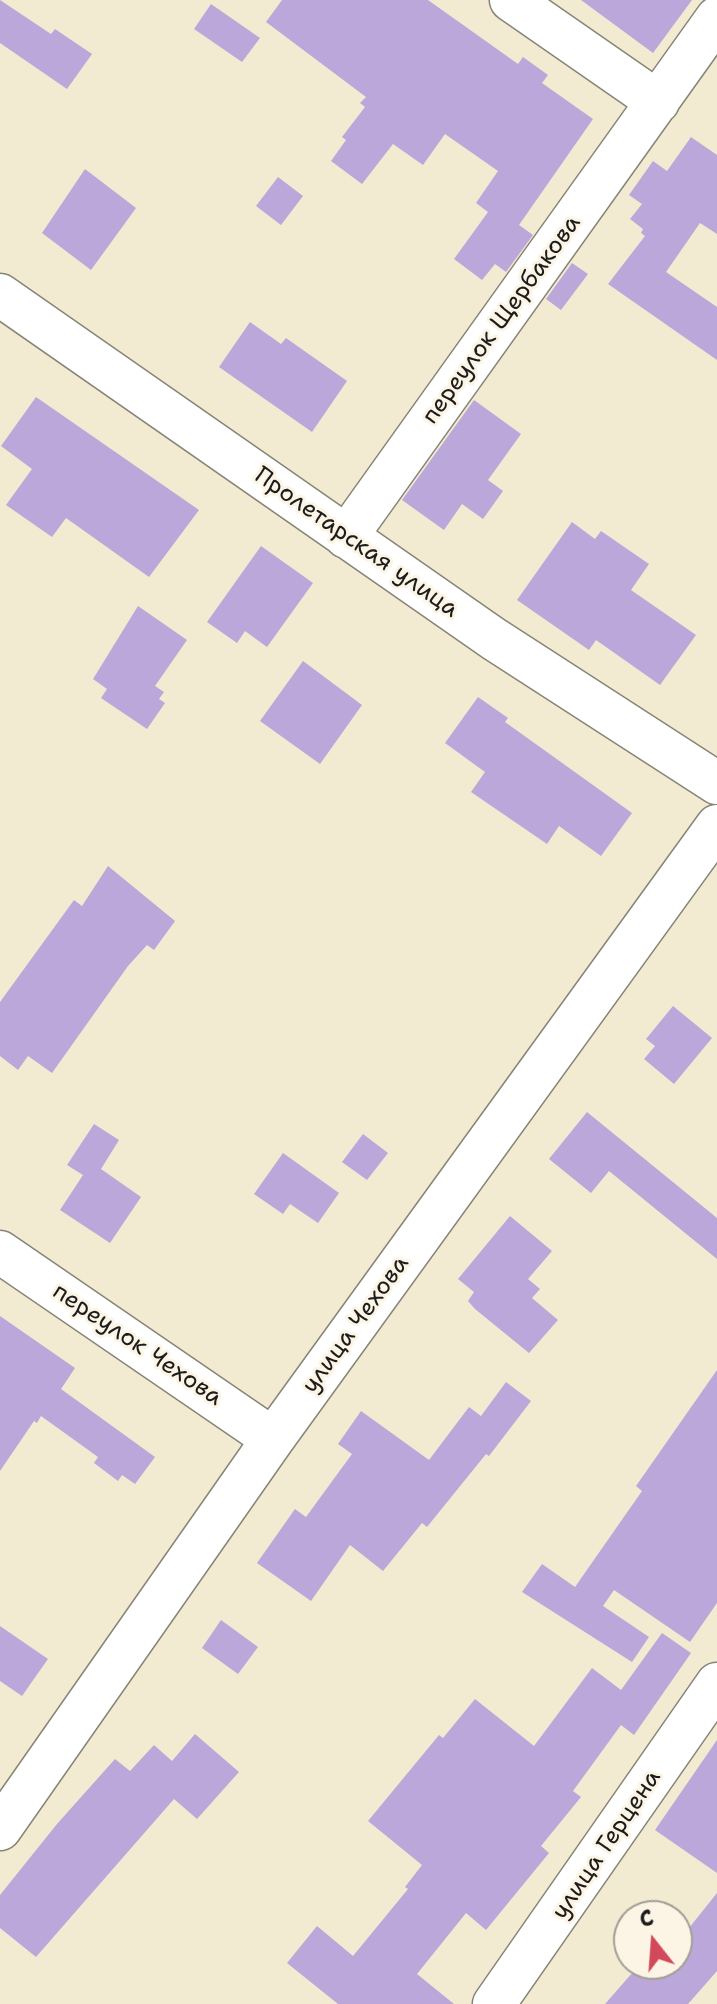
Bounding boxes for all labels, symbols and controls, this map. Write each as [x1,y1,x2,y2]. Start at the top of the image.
street label: переулок Щербакова [417,210,587,430]
street label: Пролетарская улица [248,462,464,624]
street label: улица Чехова [296,1251,416,1399]
street label: переулок Чехова [47,1278,227,1412]
street label: улица Герцена [546,1765,668,1925]
north arrow [613,1900,693,1980]
text: С [636,1903,657,1934]

